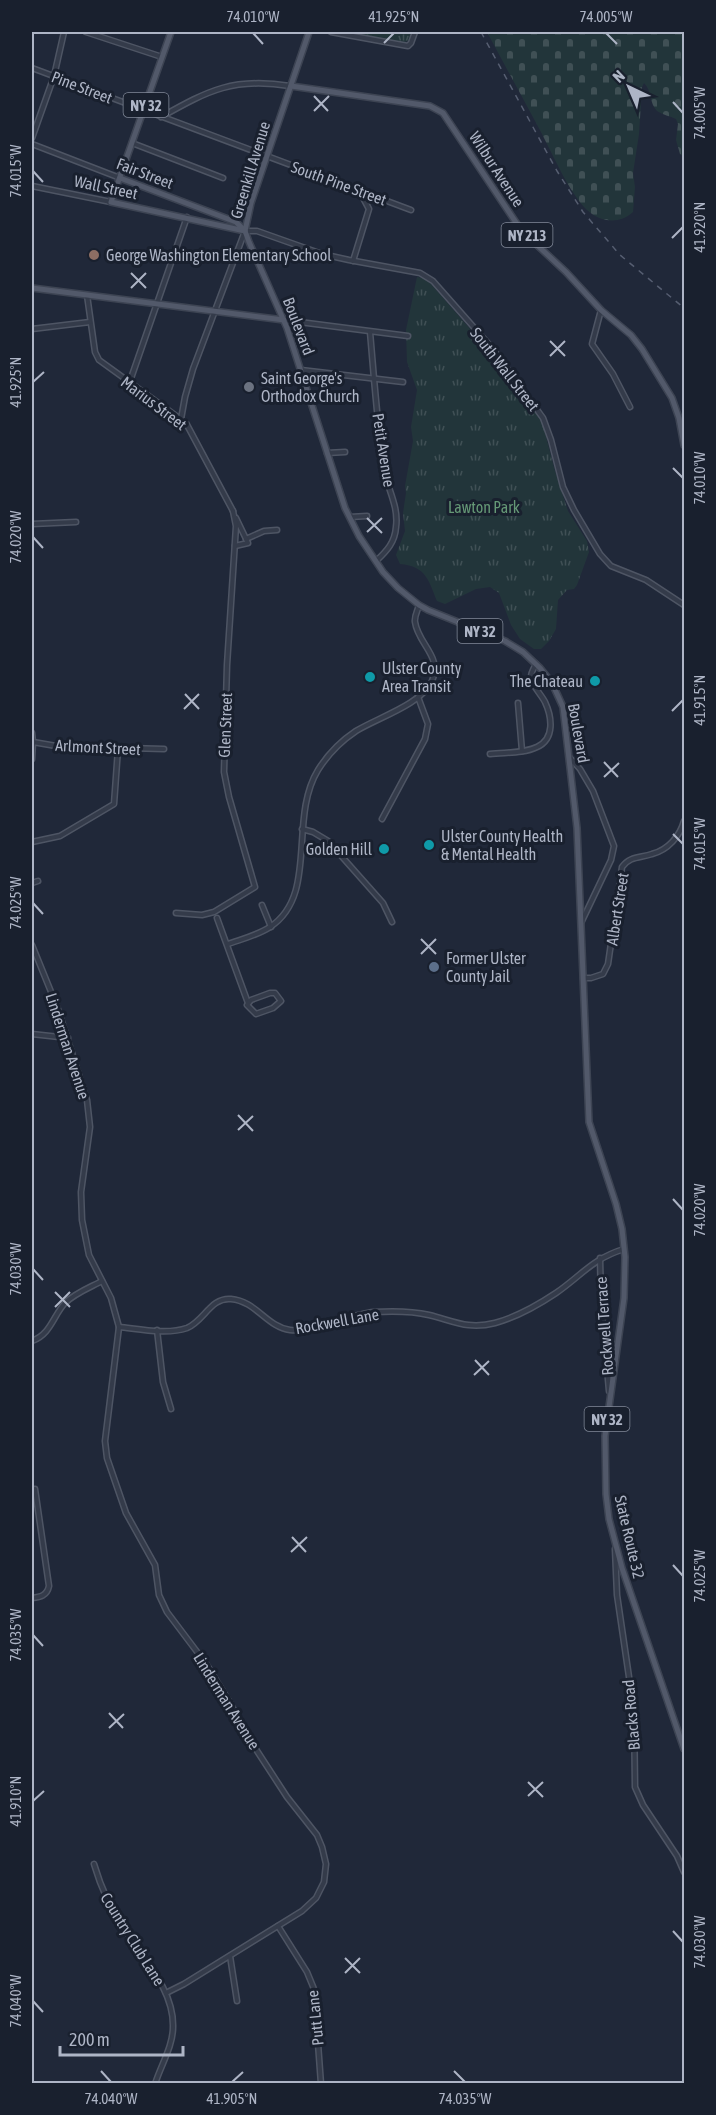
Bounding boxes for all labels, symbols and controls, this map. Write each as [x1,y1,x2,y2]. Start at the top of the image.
text: 74.010°W [227,8,280,25]
text: 41.925°N [369,8,419,25]
text: 74.005°W [580,8,633,25]
north arrow [599,57,659,117]
text: N [609,66,628,86]
street label: Pine Street [49,67,115,107]
text: 74.005°W [691,86,708,139]
road number: NY 32 [124,93,168,117]
street label: Greenkill Avenue [227,119,273,221]
street label: Wilbur Avenue [466,128,528,210]
text: 74.015°W [7,144,24,197]
street label: Fair Street [114,154,176,192]
street label: South Pine Street [289,157,389,209]
street label: Wall Street [73,172,140,203]
text: 41.920°N [691,202,708,252]
road number: NY 213 [502,223,552,247]
place label: George Washington Elementary School [106,246,332,265]
marker: George Washington Elementary School [87,248,101,262]
street label: Boulevard [280,295,318,357]
street label: South Wall Street [467,324,543,415]
text: 41.925°N [7,357,24,407]
place label: Saint George's Orthodox Church [261,369,359,405]
street label: Marius Street [118,373,191,434]
marker: Saint George's Orthodox Church [242,380,256,394]
street label: Petit Avenue [369,412,399,488]
text: 74.010°W [691,451,708,504]
park label: Lawton Park [448,498,520,516]
text: 74.020°W [7,510,24,563]
road number: NY 32 [458,619,502,643]
place label: Ulster County Area Transit [382,659,462,695]
marker: Ulster County Area Transit [363,670,377,684]
place label: The Chateau [510,672,583,690]
marker: The Chateau [588,674,602,688]
text: 41.915°N [691,675,708,725]
street label: Glen Street [215,692,235,758]
street label: Boulevard [565,702,593,764]
street label: Arlmont Street [55,736,142,758]
text: 74.015°W [691,817,708,870]
place label: Ulster County Health & Mental Health [441,827,563,863]
marker: Ulster County Health & Mental Health [422,838,436,852]
place label: Golden Hill [306,840,373,858]
marker: Golden Hill [377,842,391,856]
street label: Albert Street [602,871,632,947]
text: 74.025°W [7,876,24,929]
place label: Former Ulster County Jail [446,949,526,986]
marker: Former Ulster County Jail [427,960,441,974]
street label: Linderman Avenue [42,991,94,1101]
text: 74.020°W [691,1183,708,1236]
text: 74.030°W [7,1242,24,1295]
street label: Rockwell Terrace [592,1276,616,1376]
street label: Rockwell Lane [294,1305,380,1337]
road number: NY 32 [584,1407,630,1431]
street label: State Route 32 [612,1494,648,1580]
text: 74.025°W [691,1549,708,1602]
text: 74.035°W [7,1608,24,1661]
street label: Linderman Avenue [190,1649,264,1753]
street label: Blacks Road [619,1679,643,1751]
text: 41.910°N [7,1776,24,1826]
street label: Country Club Lane [96,1889,169,1989]
text: 74.030°W [691,1915,708,1968]
text: 74.040°W [7,1974,24,2027]
street label: Putt Lane [303,1989,327,2047]
scale bar [60,2019,183,2057]
text: 200 m [69,2029,110,2050]
text: 74.040°W [85,2090,138,2107]
text: 41.905°N [207,2090,257,2107]
text: 74.035°W [439,2090,492,2107]

